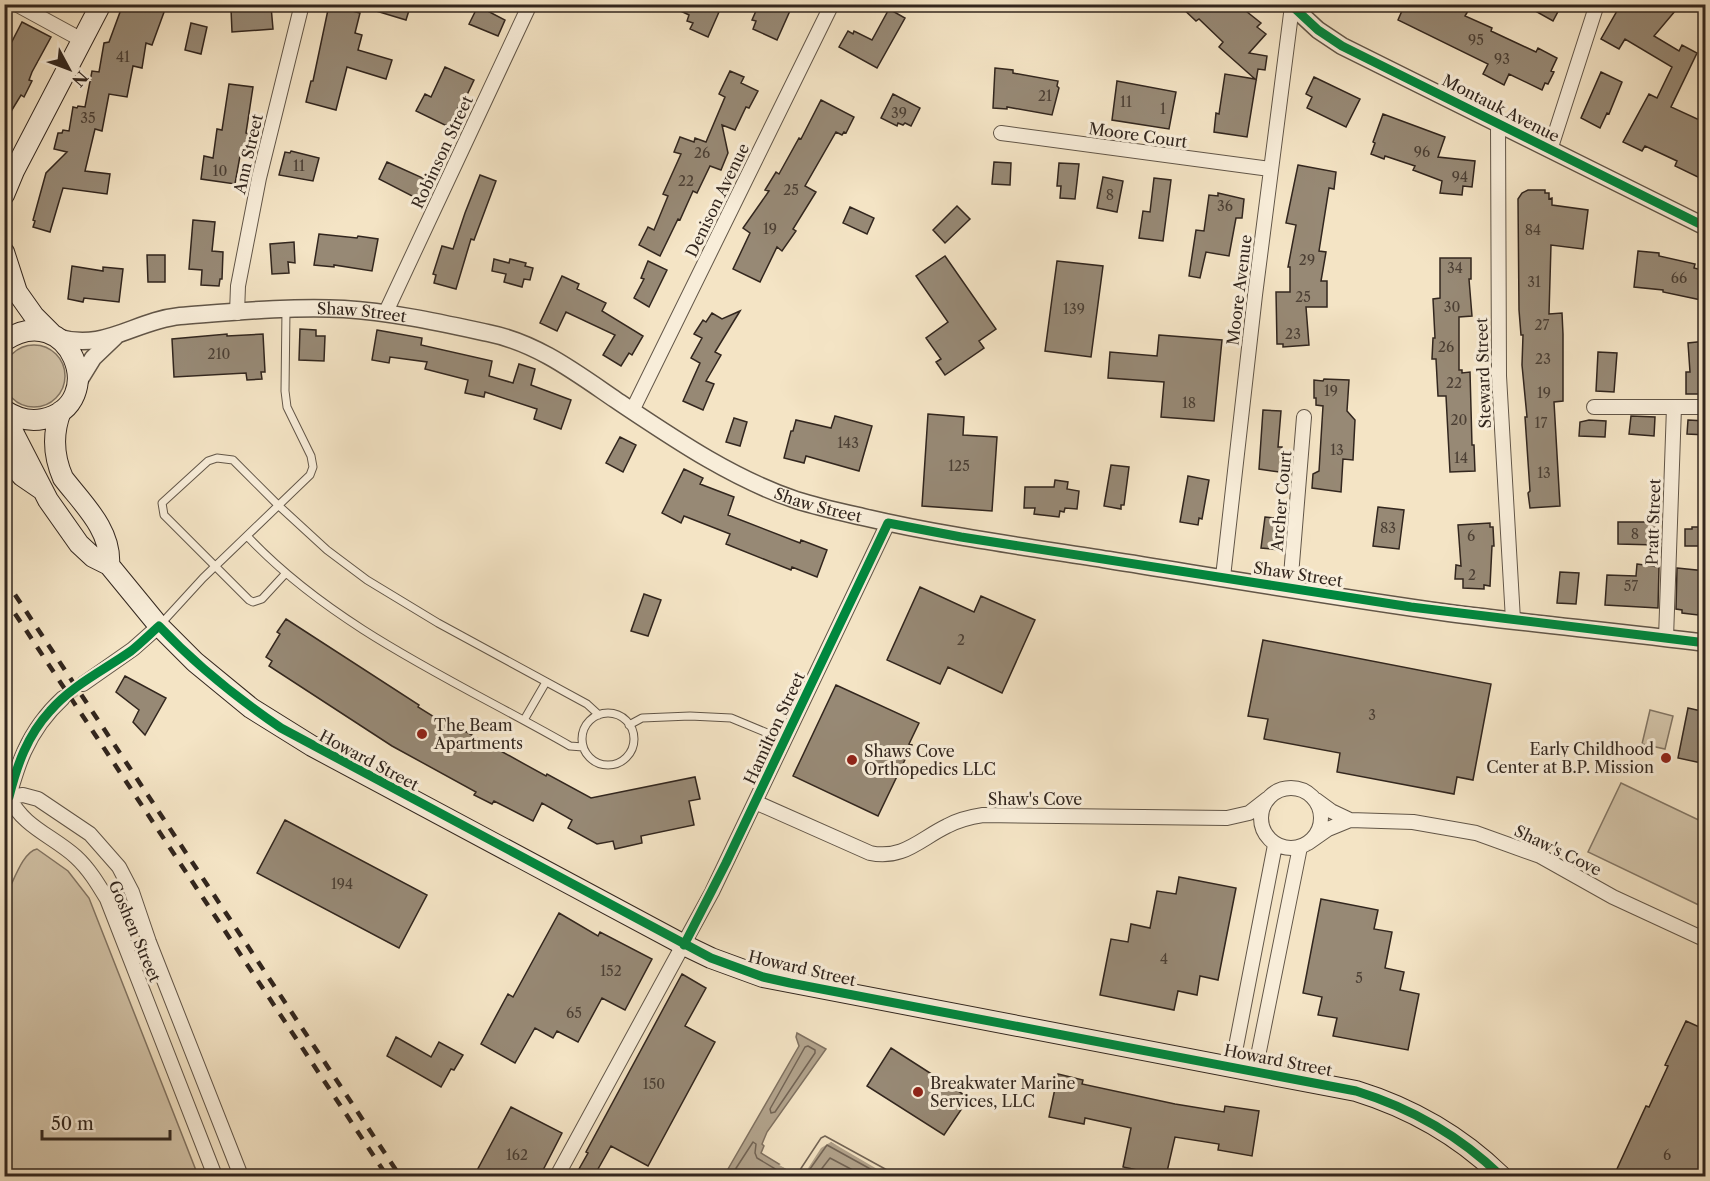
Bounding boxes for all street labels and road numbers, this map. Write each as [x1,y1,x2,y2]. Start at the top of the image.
street label: Montauk Avenue [1439,70,1563,146]
street label: Robinson Street [407,92,477,212]
street label: Ann Street [229,112,267,197]
street label: Moore Court [1087,118,1189,152]
street label: Denison Avenue [681,140,753,260]
street label: Moore Avenue [1222,233,1256,346]
street label: Shaw Street [317,298,408,327]
street label: Steward Street [1471,317,1495,429]
street label: Archer Court [1267,450,1295,553]
street label: Pratt Street [1641,478,1665,566]
street label: Shaw Street [771,483,864,526]
street label: Shaw Street [1252,557,1344,591]
street label: Hamilton Street [739,668,809,787]
street label: Howard Street [316,725,422,795]
street label: Shaw's Cove [988,789,1082,809]
street label: Shaw's Cove [1511,820,1605,880]
street label: Goshen Street [105,877,165,985]
street label: Howard Street [746,946,858,990]
street label: Howard Street [1222,1040,1334,1080]

